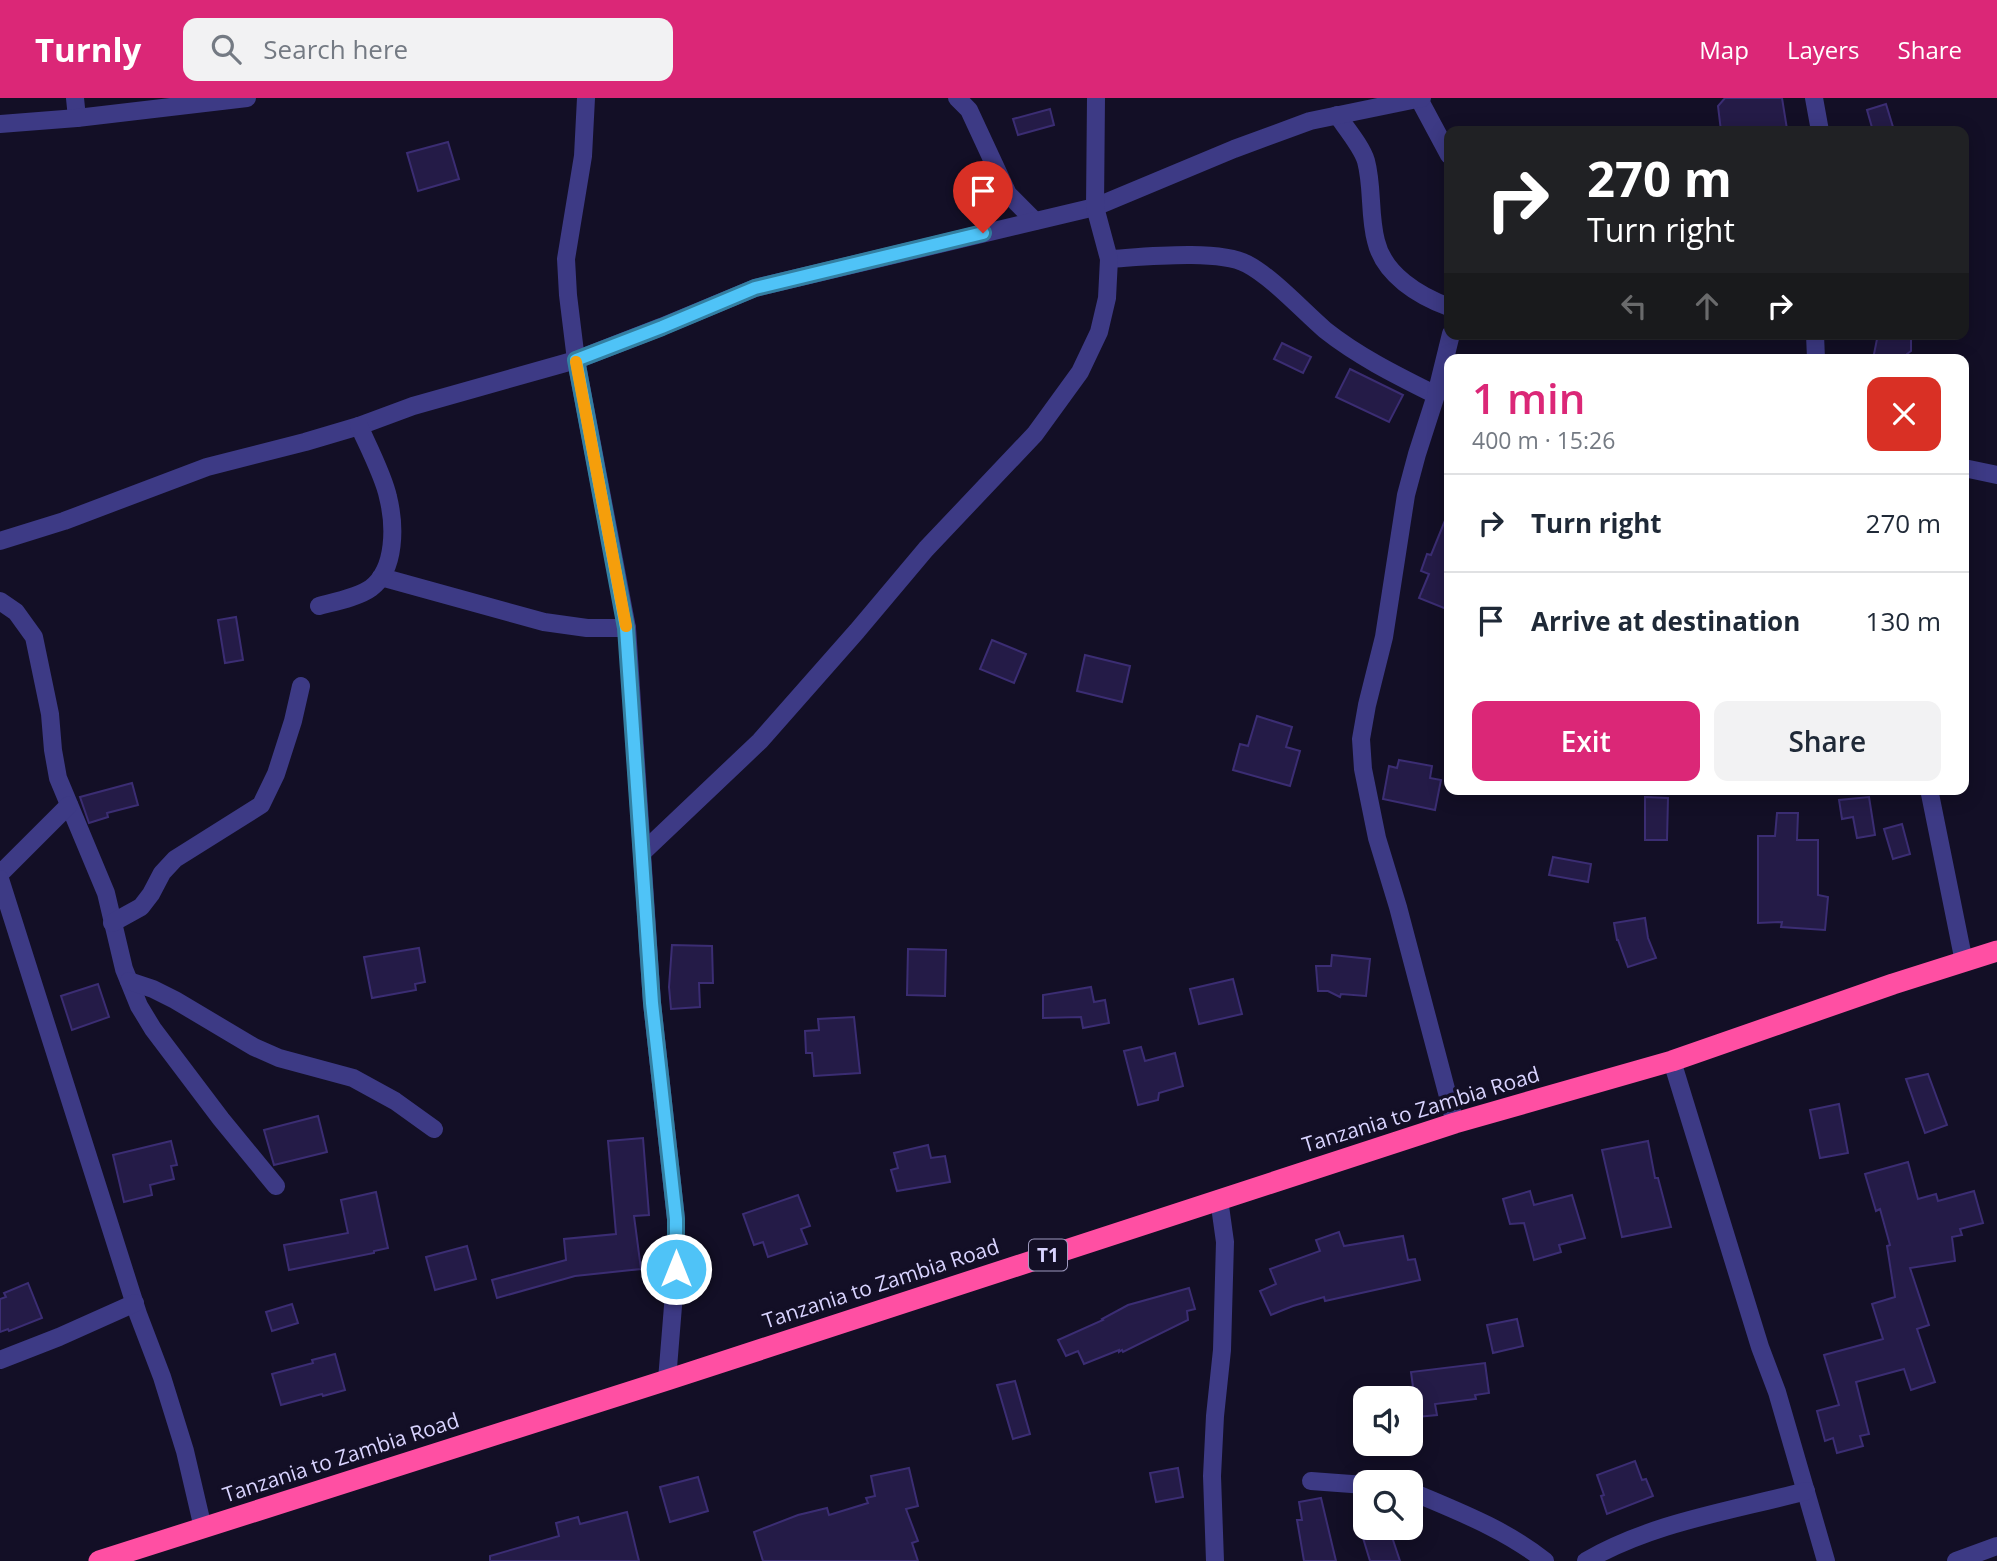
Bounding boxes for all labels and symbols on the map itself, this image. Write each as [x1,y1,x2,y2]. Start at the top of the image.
pin [953,161,1013,233]
street label: Tanzania to Zambia Road [1298,1060,1543,1159]
position arrow [639,1232,713,1306]
street label: Tanzania to Zambia Road [759,1232,1002,1335]
road number: T1 [1029,1240,1067,1270]
street label: Tanzania to Zambia Road [219,1406,462,1509]

